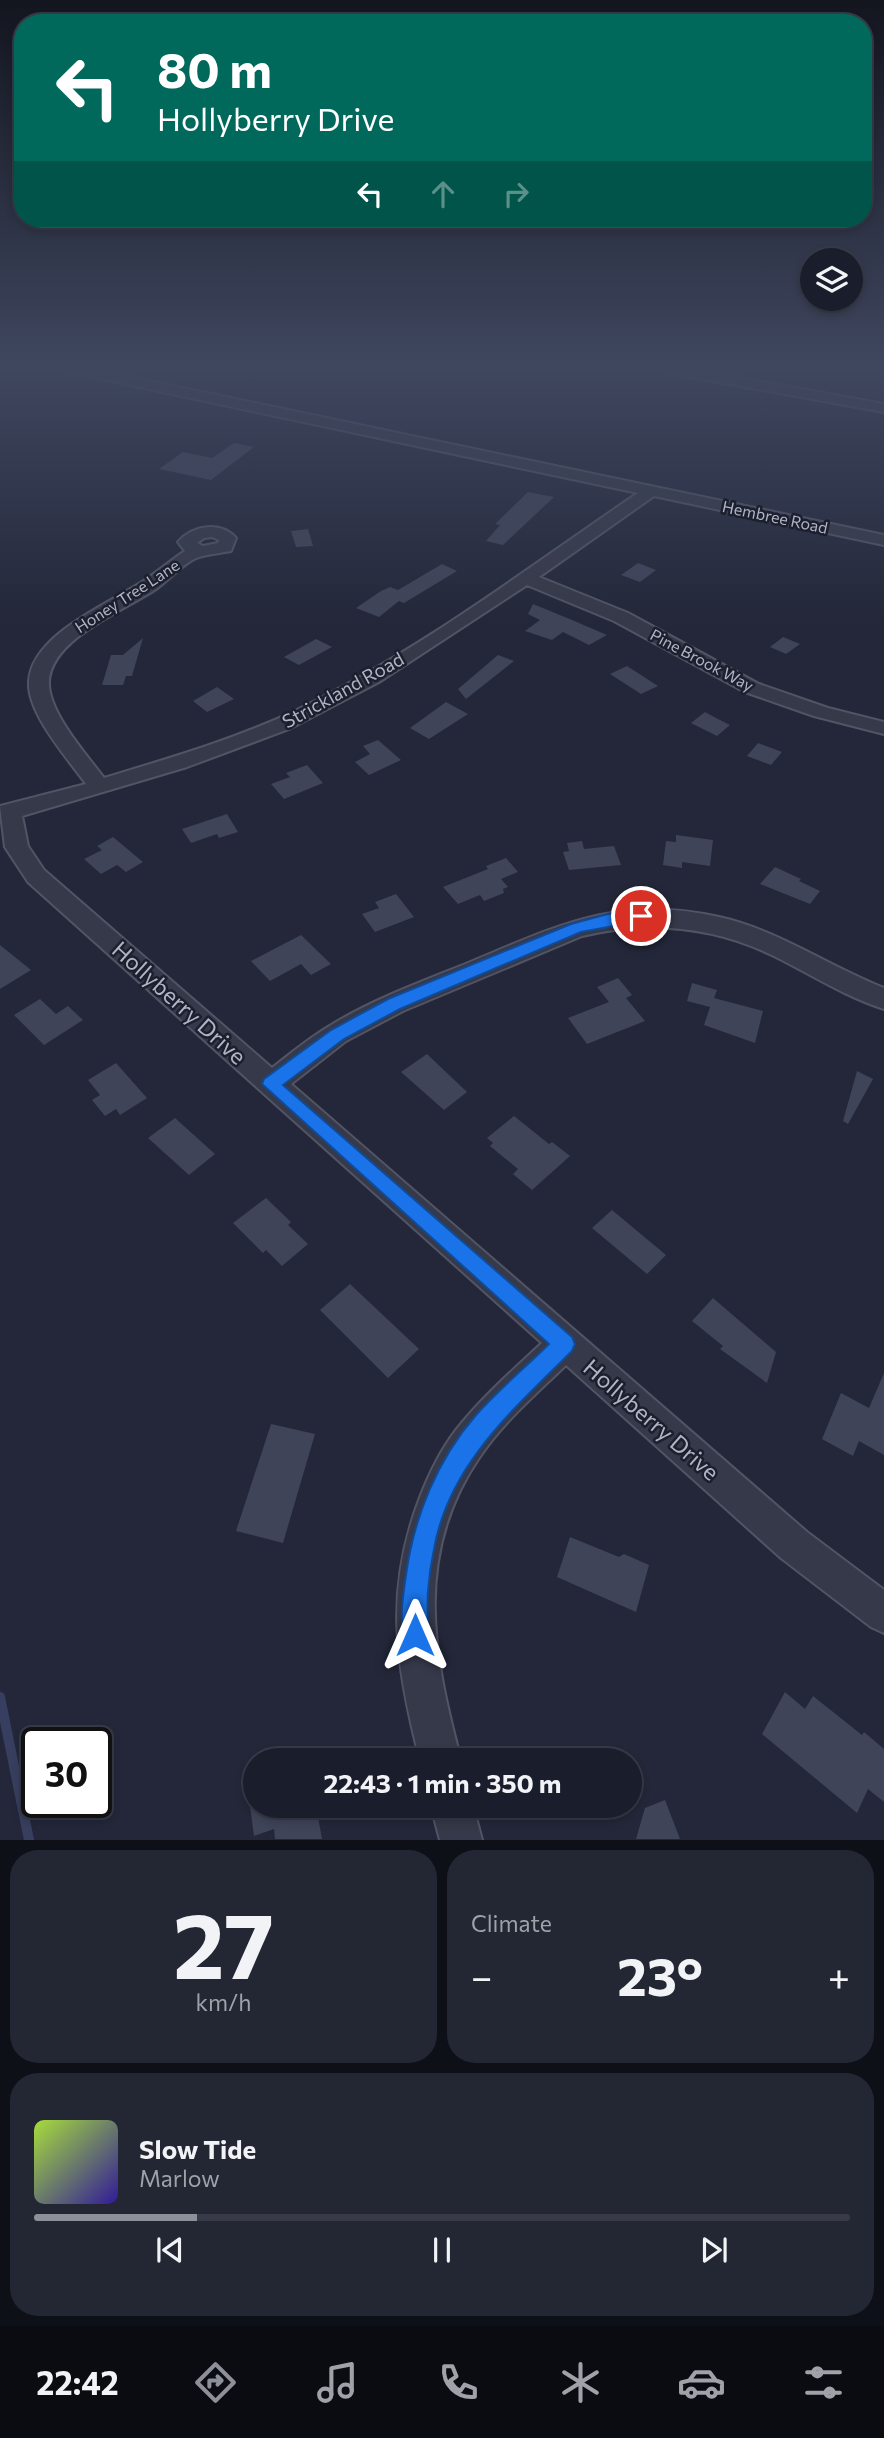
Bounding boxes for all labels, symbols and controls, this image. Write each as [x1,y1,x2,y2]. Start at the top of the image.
text: 80 m [157,38,272,98]
icon: left [42,42,133,133]
text: Hollyberry Drive [157,98,394,138]
icon: left [351,175,389,213]
icon: ahead [424,175,462,213]
icon: right [497,175,535,213]
map controls [800,248,863,311]
button: layers [800,248,863,311]
street label: Hembree Road [721,496,830,537]
street label: Honey Tree Lane [71,555,182,636]
street label: Pine Brook Way [647,624,757,695]
street label: Strickland Road [278,647,408,732]
pin [611,886,671,946]
icon: arrive [622,897,660,935]
street label: Hollyberry Drive [107,935,252,1070]
street label: Hollyberry Drive [578,1353,725,1486]
position arrow [378,1598,452,1672]
speed limit sign: 30 [21,1727,112,1818]
text: 22:43 · 1 min · 350 m [323,1767,562,1798]
text: 27 [173,1886,274,1998]
text: Climate [471,1909,552,1937]
text: 23° [617,1943,703,2007]
text: − [471,1952,493,1999]
text: + [828,1952,850,1999]
text: km/h [196,1988,251,2016]
text: Slow Tide [139,2133,256,2164]
text: Marlow [139,2164,220,2192]
icon: previous [151,2231,189,2269]
icon: pause [423,2231,461,2269]
icon: next [695,2231,733,2269]
icon: directions [191,2358,240,2407]
icon: music [313,2358,362,2407]
icon: phone [434,2358,483,2407]
icon: climate [556,2358,605,2407]
icon: car [677,2358,726,2407]
icon: filters [799,2358,848,2407]
text: 22:42 [36,2362,119,2402]

